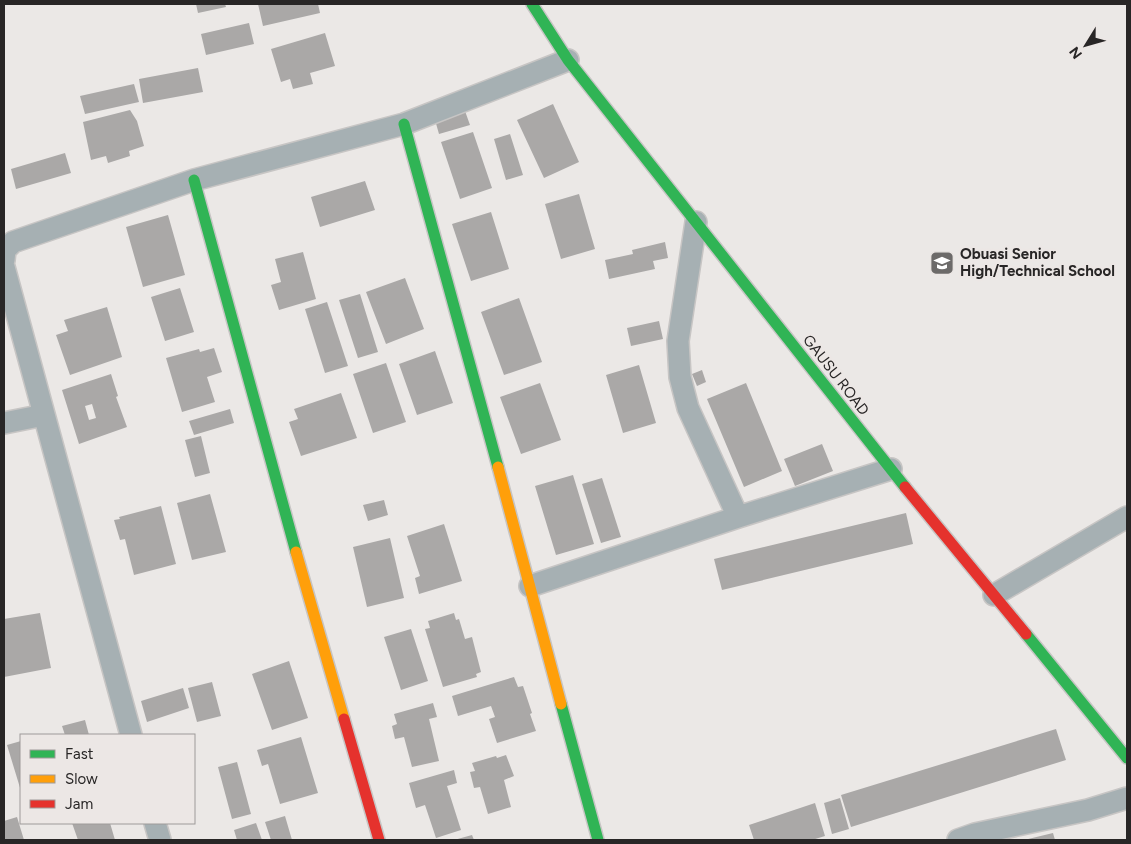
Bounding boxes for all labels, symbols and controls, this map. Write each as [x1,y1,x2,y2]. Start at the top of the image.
north arrow [1061,20,1111,70]
text: N [1066,43,1086,62]
place label: Obuasi Senior High/Technical School [960,245,1115,280]
school or university icon: Obuasi Senior High/Technical School [929,250,955,276]
street label: GAUSU ROAD [799,331,873,419]
legend [20,734,195,824]
text: Fast [65,745,94,763]
text: Slow [65,770,98,788]
text: Jam [65,795,93,813]

